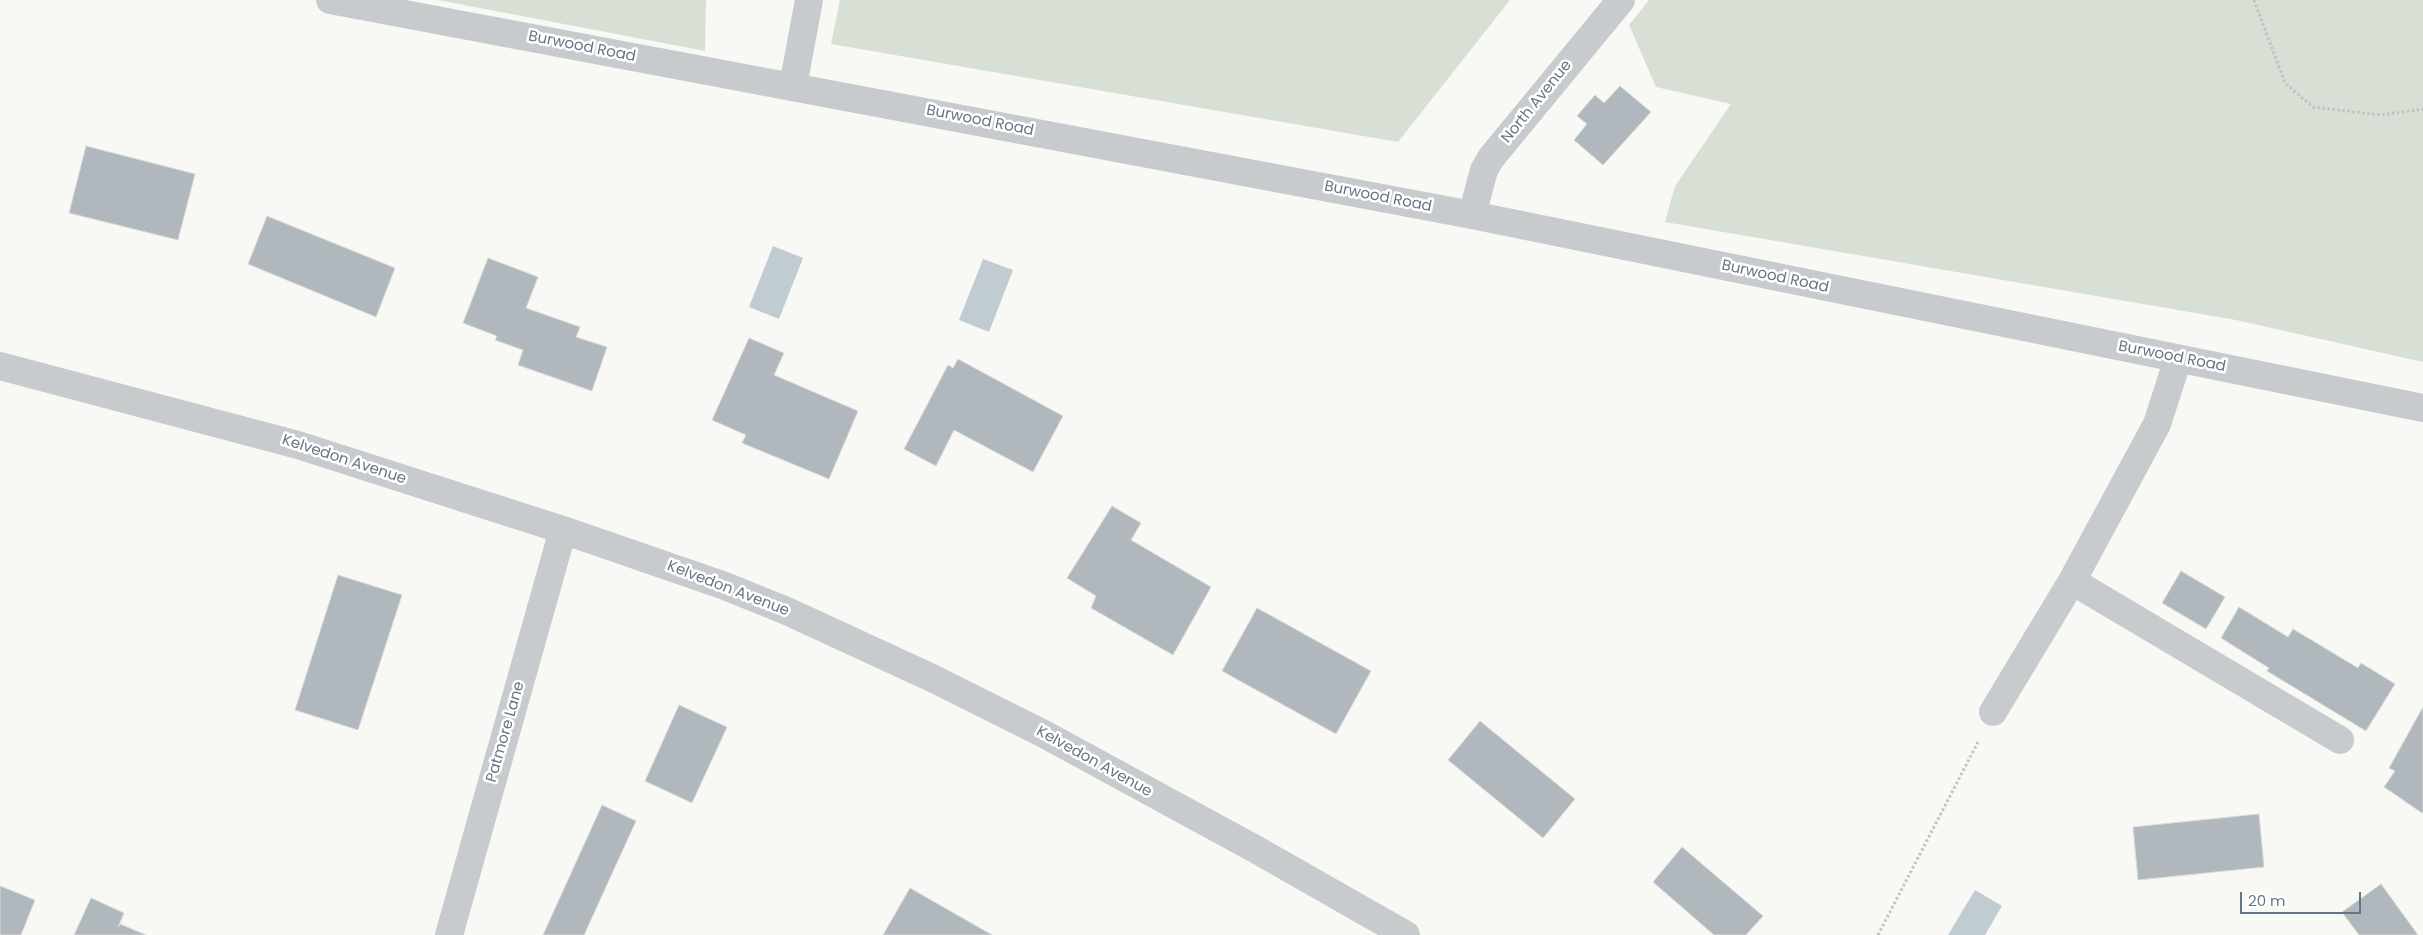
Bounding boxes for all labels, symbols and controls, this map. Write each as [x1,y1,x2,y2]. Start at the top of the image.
street label: Burwood Road [527,28,637,66]
street label: North Avenue [1498,57,1576,147]
street label: Burwood Road [925,102,1035,140]
street label: Burwood Road [1323,178,1433,216]
street label: Burwood Road [1720,257,1830,297]
street label: Burwood Road [2117,338,2227,376]
street label: Kelvedon Avenue [280,431,408,489]
street label: Kelvedon Avenue [664,557,792,621]
street label: Patmore Lane [483,680,529,784]
street label: Kelvedon Avenue [1033,723,1155,801]
scale bar [2243,882,2364,914]
text: 20 m [2248,890,2286,911]

